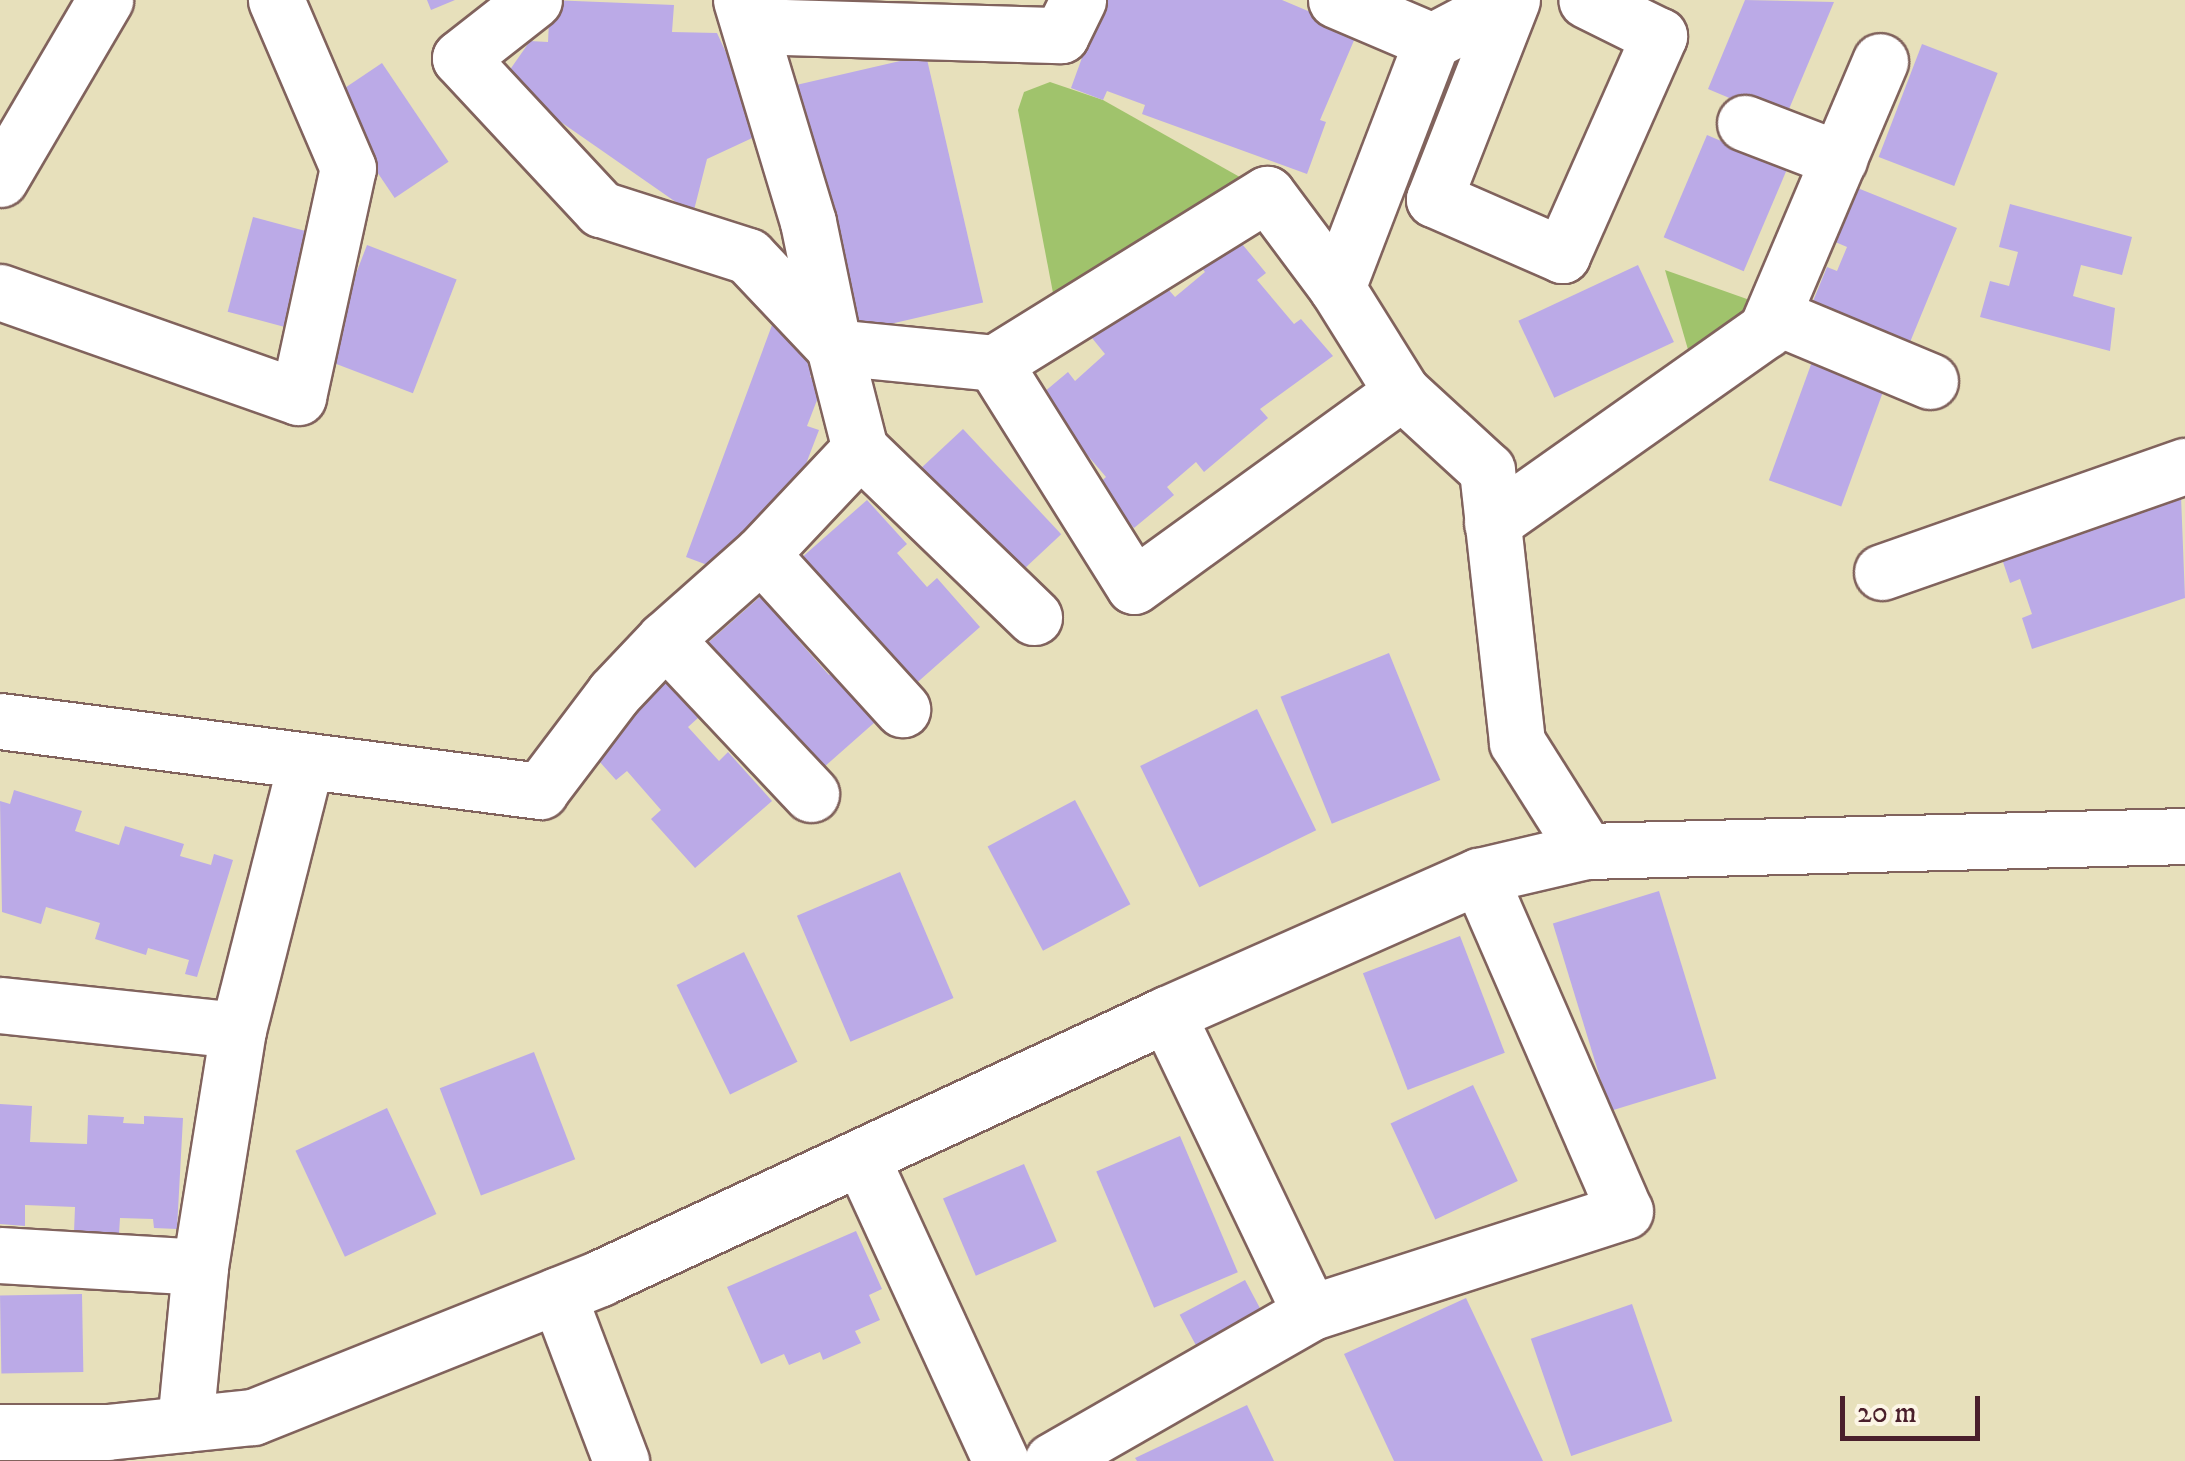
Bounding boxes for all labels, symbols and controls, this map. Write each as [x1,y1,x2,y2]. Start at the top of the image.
scale bar [1845,1376,1985,1438]
text: 20 m [1857,1395,1917,1432]

